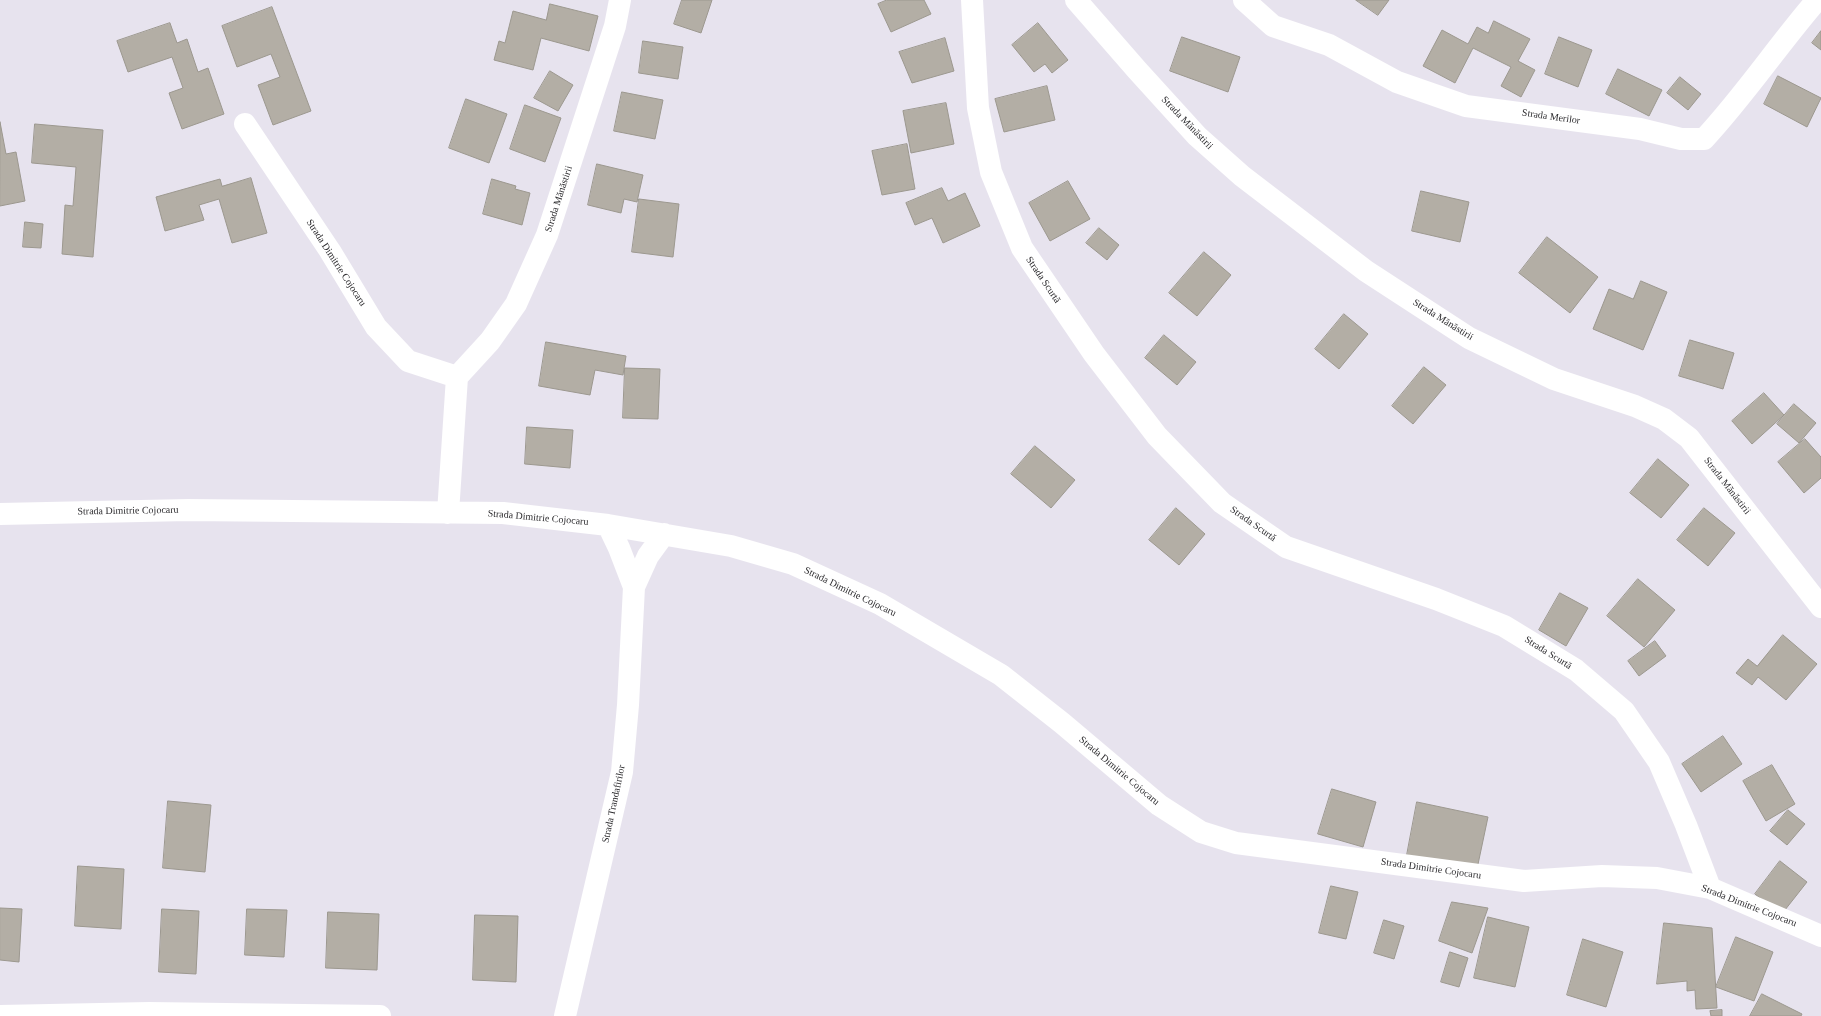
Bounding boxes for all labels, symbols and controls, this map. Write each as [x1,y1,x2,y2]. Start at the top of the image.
street label: Strada Mănăstirii [1159,94,1215,152]
street label: Strada Merilor [1521,107,1581,127]
street label: Strada Mănăstirii [543,164,575,234]
street label: Strada Dimitrie Cojocaru [303,217,369,309]
street label: Strada Scurtă [1023,254,1063,306]
street label: Strada Mănăstirii [1410,297,1476,343]
street label: Strada Mănăstirii [1701,455,1753,517]
street label: Strada Dimitrie Cojocaru [77,504,179,518]
street label: Strada Scurtă [1228,504,1278,544]
street label: Strada Dimitrie Cojocaru [487,508,589,528]
street label: Strada Dimitrie Cojocaru [802,564,898,620]
street label: Strada Scurtă [1522,634,1574,672]
street label: Strada Dimitrie Cojocaru [1076,734,1162,808]
street label: Strada Trandafirilor [600,764,628,844]
street label: Strada Dimitrie Cojocaru [1380,856,1482,882]
street label: Strada Dimitrie Cojocaru [1700,882,1798,930]

